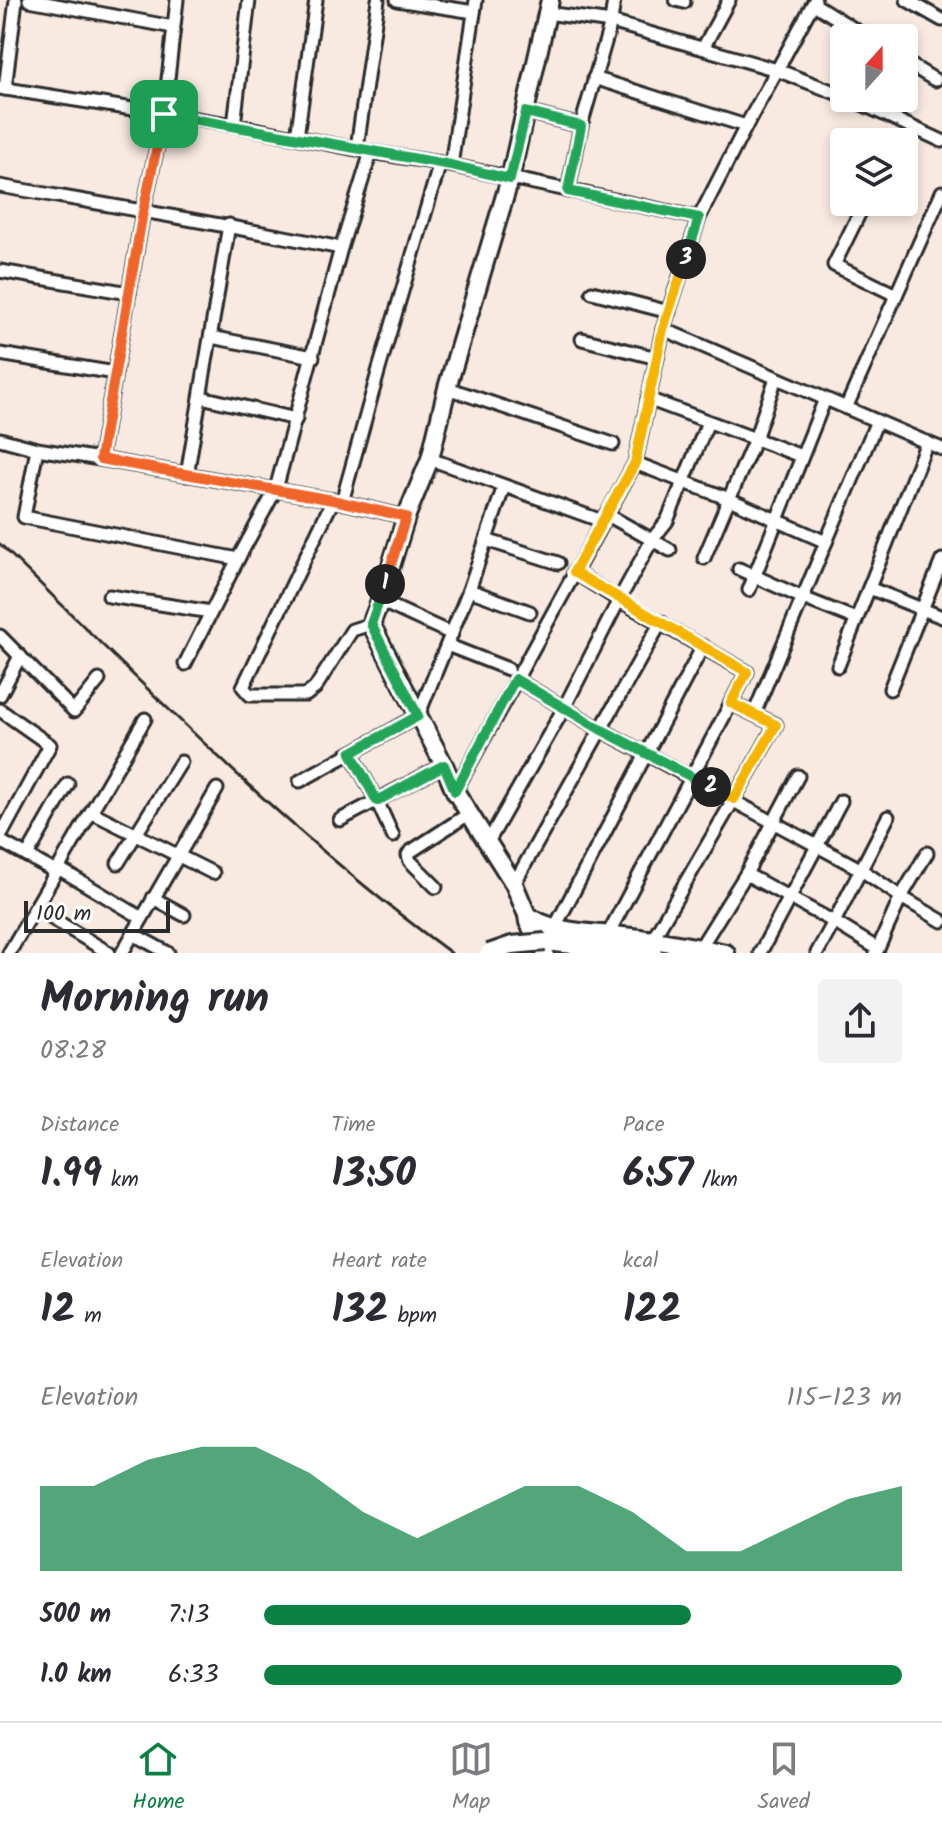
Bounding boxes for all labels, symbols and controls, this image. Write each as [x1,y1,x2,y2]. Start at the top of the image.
north arrow [830,24,918,112]
map controls [830,24,918,216]
pin [130,80,198,148]
icon: arrive [142,92,186,136]
button: layers [830,128,918,216]
pin: 3 [666,239,706,279]
text: 3 [680,241,692,276]
pin: 1 [365,564,405,604]
text: 1 [382,566,388,601]
pin: 2 [691,767,731,807]
text: 2 [705,769,717,804]
scale bar [24,897,170,933]
text: 100 m [36,897,91,932]
text: Morning run [40,965,269,1035]
button: share [818,979,902,1063]
text: 08:28 [40,1030,106,1072]
text: Distance [40,1108,119,1143]
text: Time [331,1108,376,1143]
text: Pace [623,1108,665,1143]
text: 1.99 [40,1143,102,1207]
text: 13:50 [331,1143,416,1207]
text: 6:57 [623,1143,693,1207]
text: km [102,1163,139,1198]
text: /km [693,1163,738,1198]
text: Elevation [40,1244,123,1279]
text: Heart rate [331,1244,427,1279]
text: kcal [623,1244,658,1279]
text: 12 [40,1279,75,1343]
text: 132 [331,1279,389,1343]
text: 122 [623,1279,681,1343]
text: m [75,1299,102,1334]
text: bpm [389,1299,437,1334]
text: Elevation [40,1377,138,1419]
text: 115–123 m [787,1377,902,1419]
text: 500 m [40,1594,111,1636]
text: 7:13 [168,1594,209,1636]
text: 1.0 km [40,1654,111,1696]
text: 6:33 [168,1654,219,1696]
tab: Home [132,1737,184,1820]
tab: Map [449,1737,493,1820]
tab: Saved [758,1737,810,1820]

